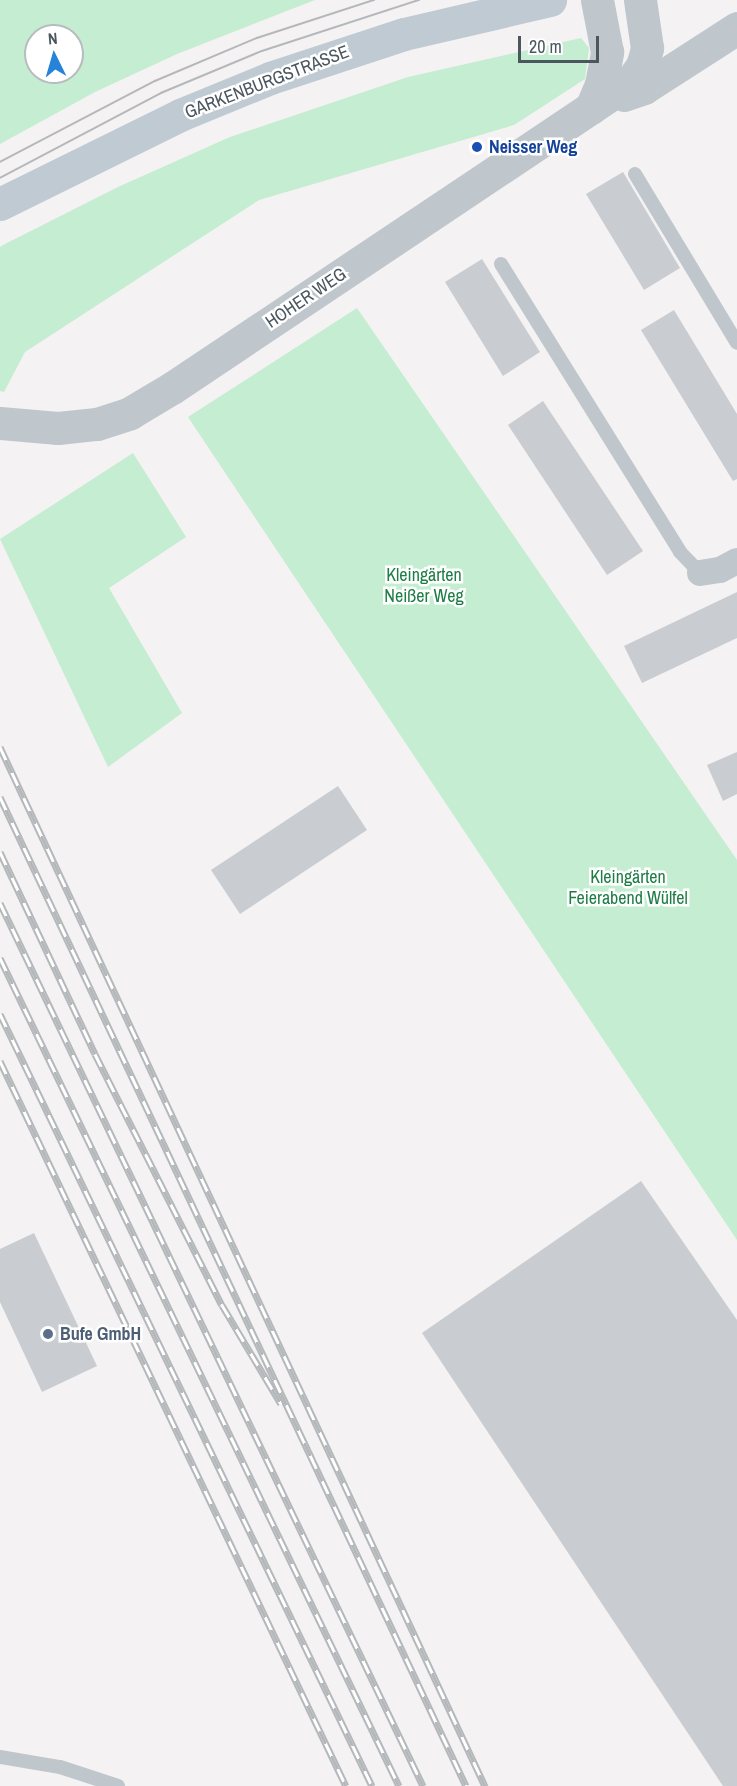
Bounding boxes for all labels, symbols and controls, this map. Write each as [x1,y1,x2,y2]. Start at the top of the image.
north arrow [24,24,84,84]
scale bar [521,24,602,62]
text: N [47,27,58,49]
text: 20 m [529,34,562,59]
street label: GARKENBURGSTRASSE [182,41,352,123]
place label: Neisser Weg [489,136,577,158]
marker: Neisser Weg [470,140,484,154]
street label: HOHER WEG [262,263,350,333]
park label: Kleingärten Neißer Weg [384,565,464,608]
park label: Kleingärten Feierabend Wülfel [568,867,688,910]
place label: Bufe GmbH [60,1323,141,1345]
marker: Bufe GmbH [41,1327,55,1341]

